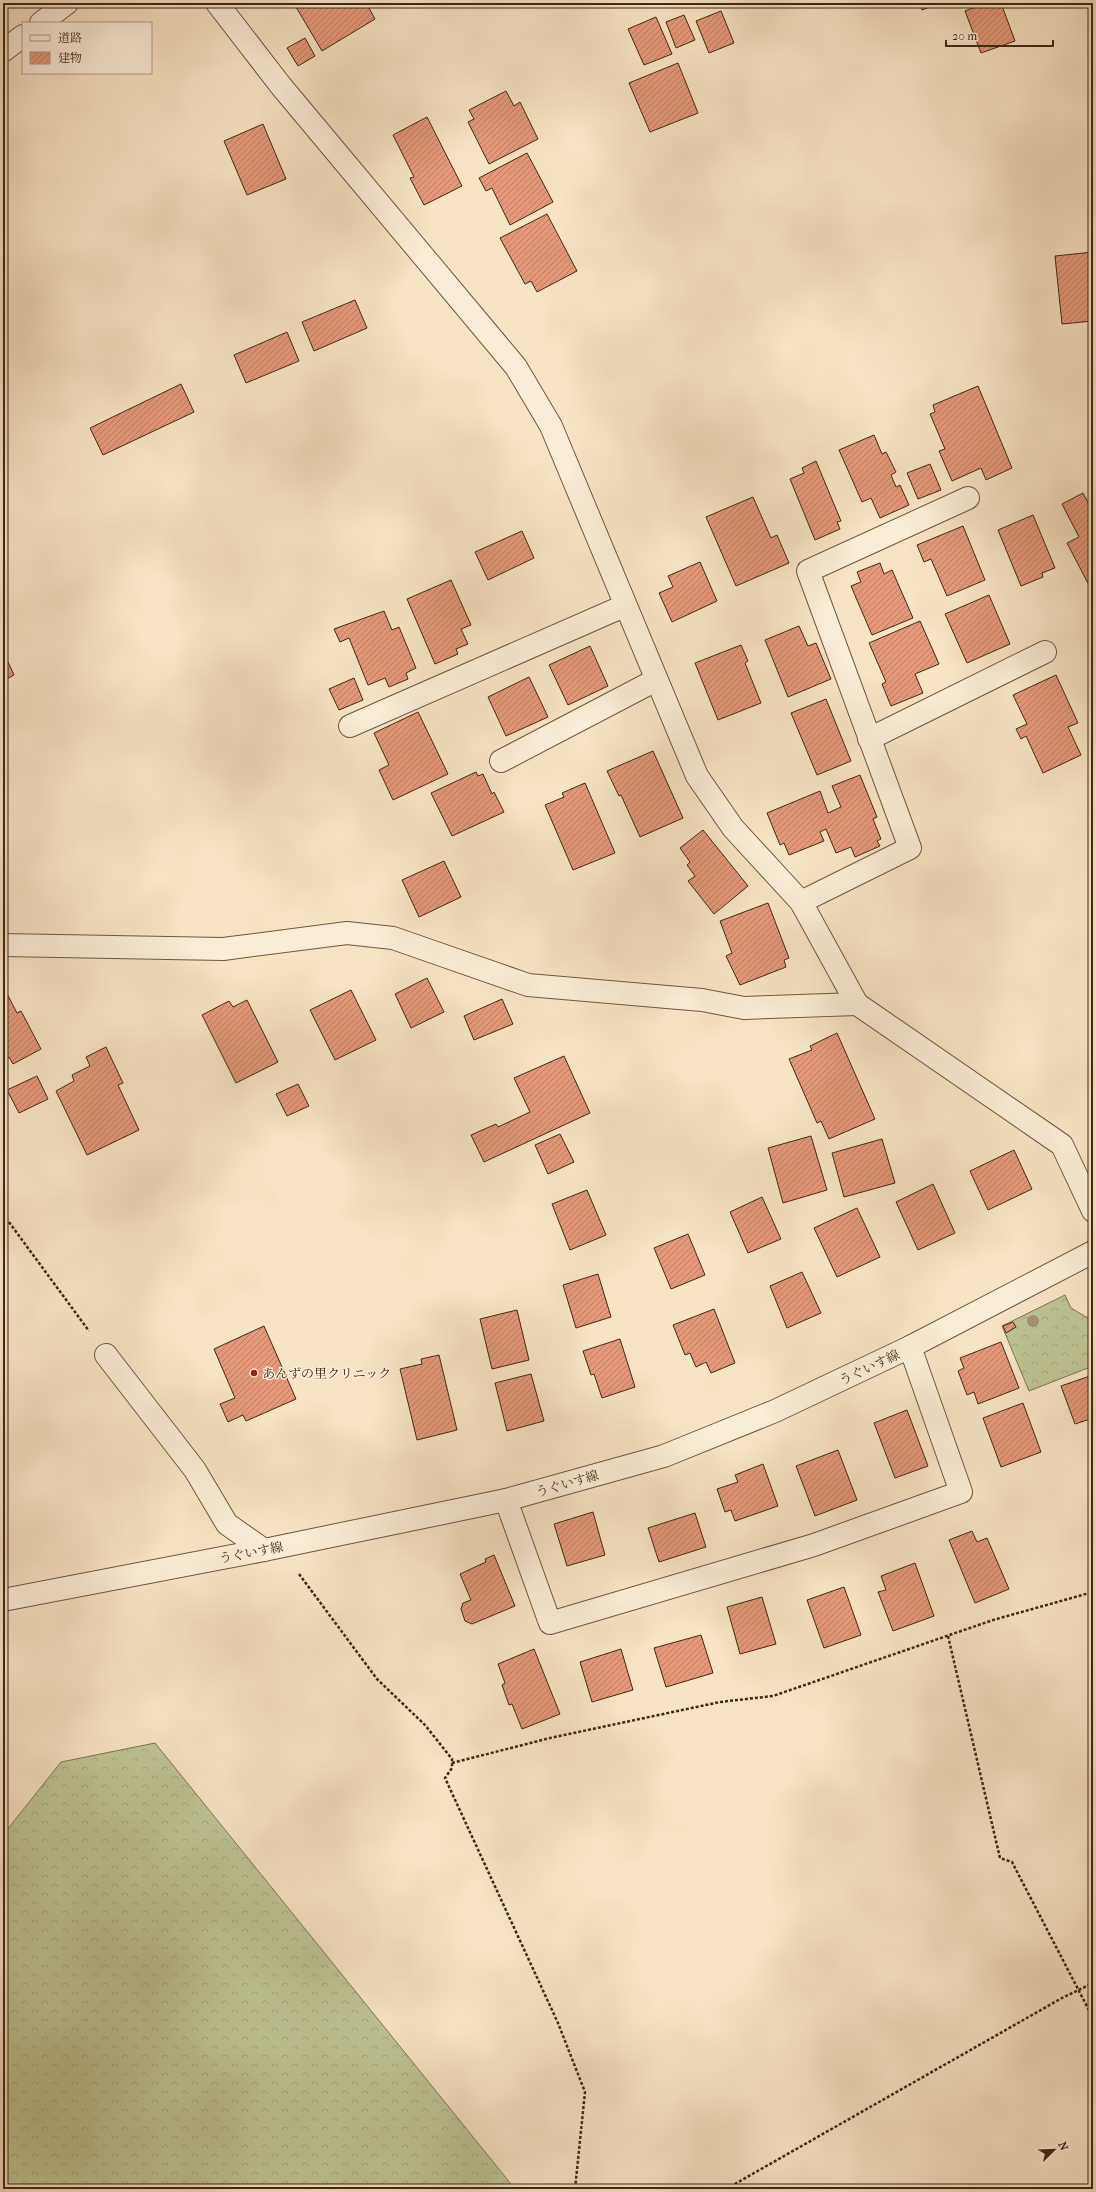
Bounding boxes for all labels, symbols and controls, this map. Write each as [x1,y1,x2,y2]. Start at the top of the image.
legend [22,22,152,74]
scale bar [946,22,1053,48]
text: 20 m [952,29,977,43]
text: 道路 [58,31,82,45]
text: 建物 [58,51,82,65]
street label: うぐいす線 [837,1347,902,1388]
place label: あんずの里クリニック [262,1366,391,1381]
marker: あんずの里クリニック [249,1368,259,1378]
street label: うぐいす線 [534,1467,600,1500]
street label: うぐいす線 [218,1539,284,1566]
north arrow [1034,2130,1074,2170]
text: N [1055,2140,1071,2153]

